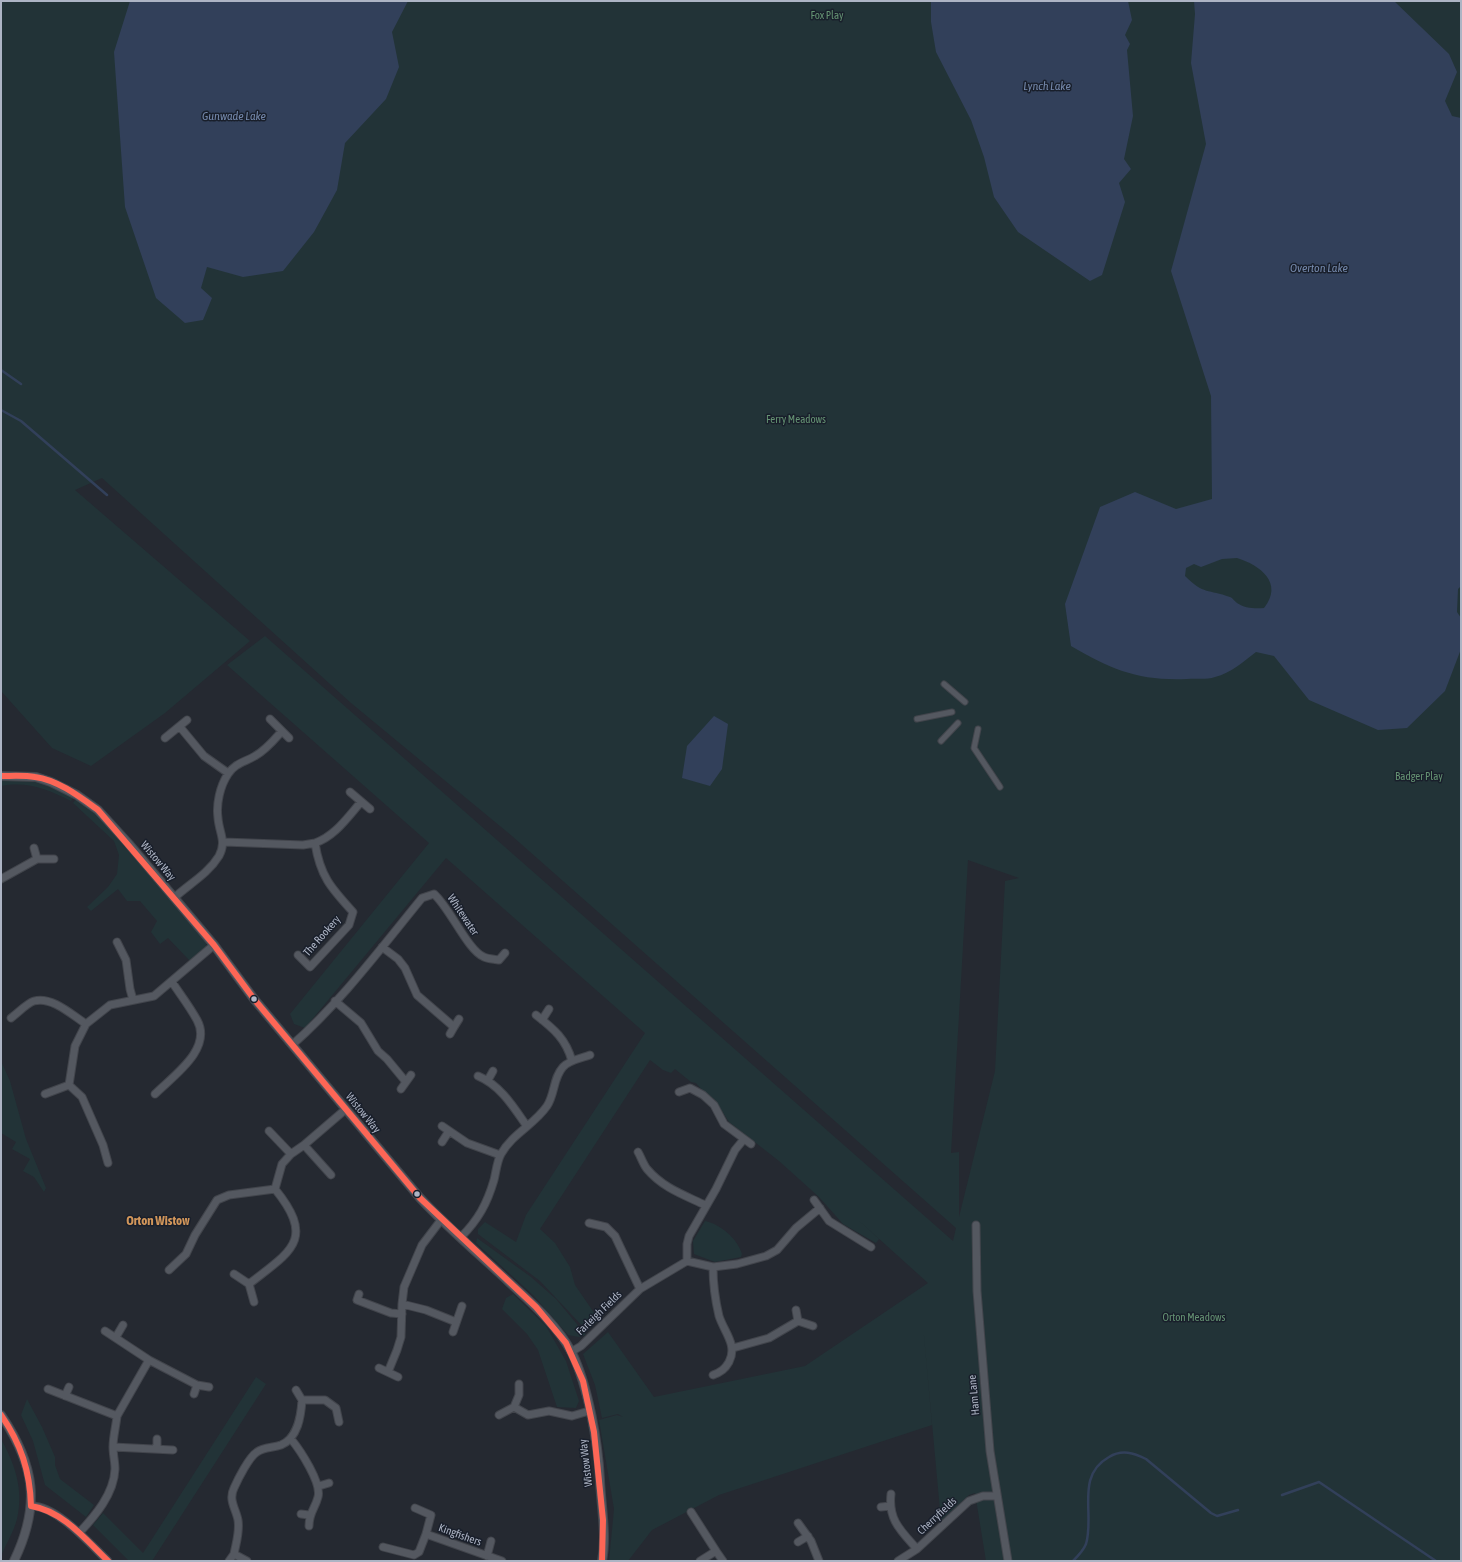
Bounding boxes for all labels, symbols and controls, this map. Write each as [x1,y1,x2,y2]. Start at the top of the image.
park label: Fox Play [810,9,844,23]
water label: Lynch Lake [1023,79,1071,93]
water label: Gunwade Lake [202,109,266,123]
water label: Overton Lake [1290,261,1348,275]
park label: Ferry Meadows [766,413,826,427]
park label: Badger Play [1395,770,1443,784]
street label: Wistow Way [138,838,178,884]
street label: Whitewater [444,892,482,938]
street label: The Rookery [301,913,343,959]
unlabelled marker [249,994,259,1004]
street label: Wistow Way [343,1090,383,1136]
unlabelled marker [412,1189,422,1199]
district label: Orton Wistow [126,1213,190,1229]
street label: Farleigh Fields [573,1288,625,1338]
park label: Orton Meadows [1163,1311,1225,1325]
street label: Ham Lane [966,1374,982,1416]
street label: Wistow Way [577,1438,595,1488]
street label: Cherryfields [915,1495,959,1537]
street label: Kingfishers [437,1521,483,1549]

